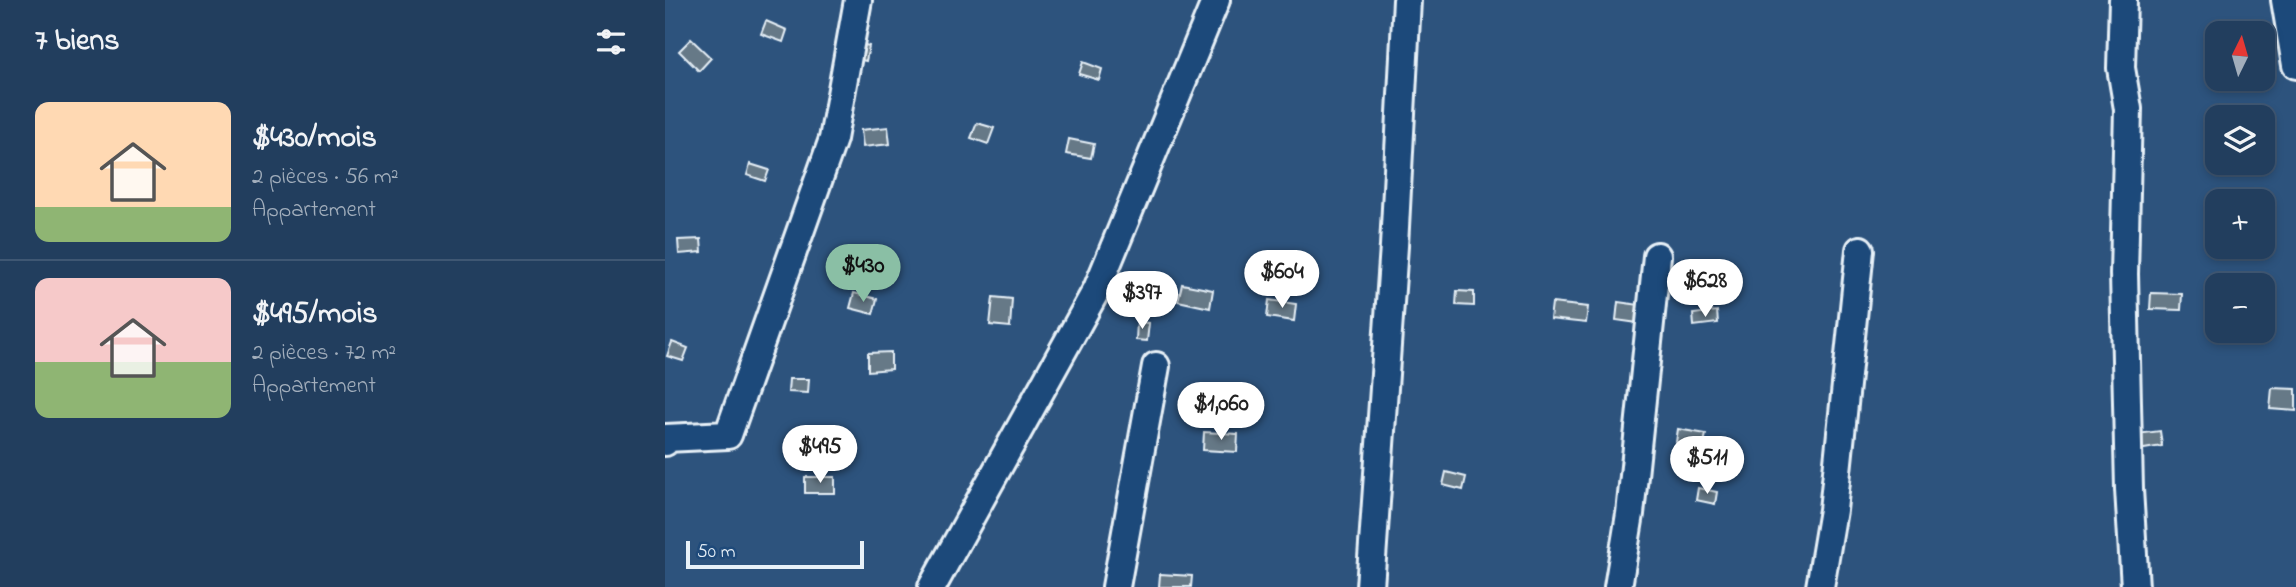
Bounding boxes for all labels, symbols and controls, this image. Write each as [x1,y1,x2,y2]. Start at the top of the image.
text: 7 biens [35,20,120,64]
north arrow [2205,21,2275,91]
map controls [2205,21,2275,343]
icon: filters [592,23,630,61]
button: layers [2205,105,2275,175]
text: $430/mois [252,117,377,161]
icon: home [91,130,175,214]
text: 2 pièces · 56 m² [252,161,398,194]
button: + [2205,189,2275,259]
text: Appartement [252,194,376,227]
pin: $430 [822,244,904,304]
text: $430 [842,250,884,283]
pin: $604 [1241,250,1323,310]
text: $604 [1260,256,1304,289]
pin: $628 [1664,260,1746,319]
text: $628 [1683,265,1727,298]
pin: $397 [1101,272,1183,331]
button: − [2205,273,2275,343]
text: $397 [1122,277,1162,310]
text: $495/mois [252,293,378,337]
icon: home [91,306,175,390]
text: 2 pièces · 72 m² [252,337,396,370]
text: Appartement [252,370,376,403]
pin: $1,060 [1164,382,1278,442]
text: $1,060 [1193,388,1249,421]
pin: $495 [779,426,861,485]
text: $495 [798,431,842,464]
pin: $511 [1666,436,1748,496]
text: $511 [1686,442,1728,475]
scale bar [686,538,865,570]
text: 50 m [697,539,736,566]

